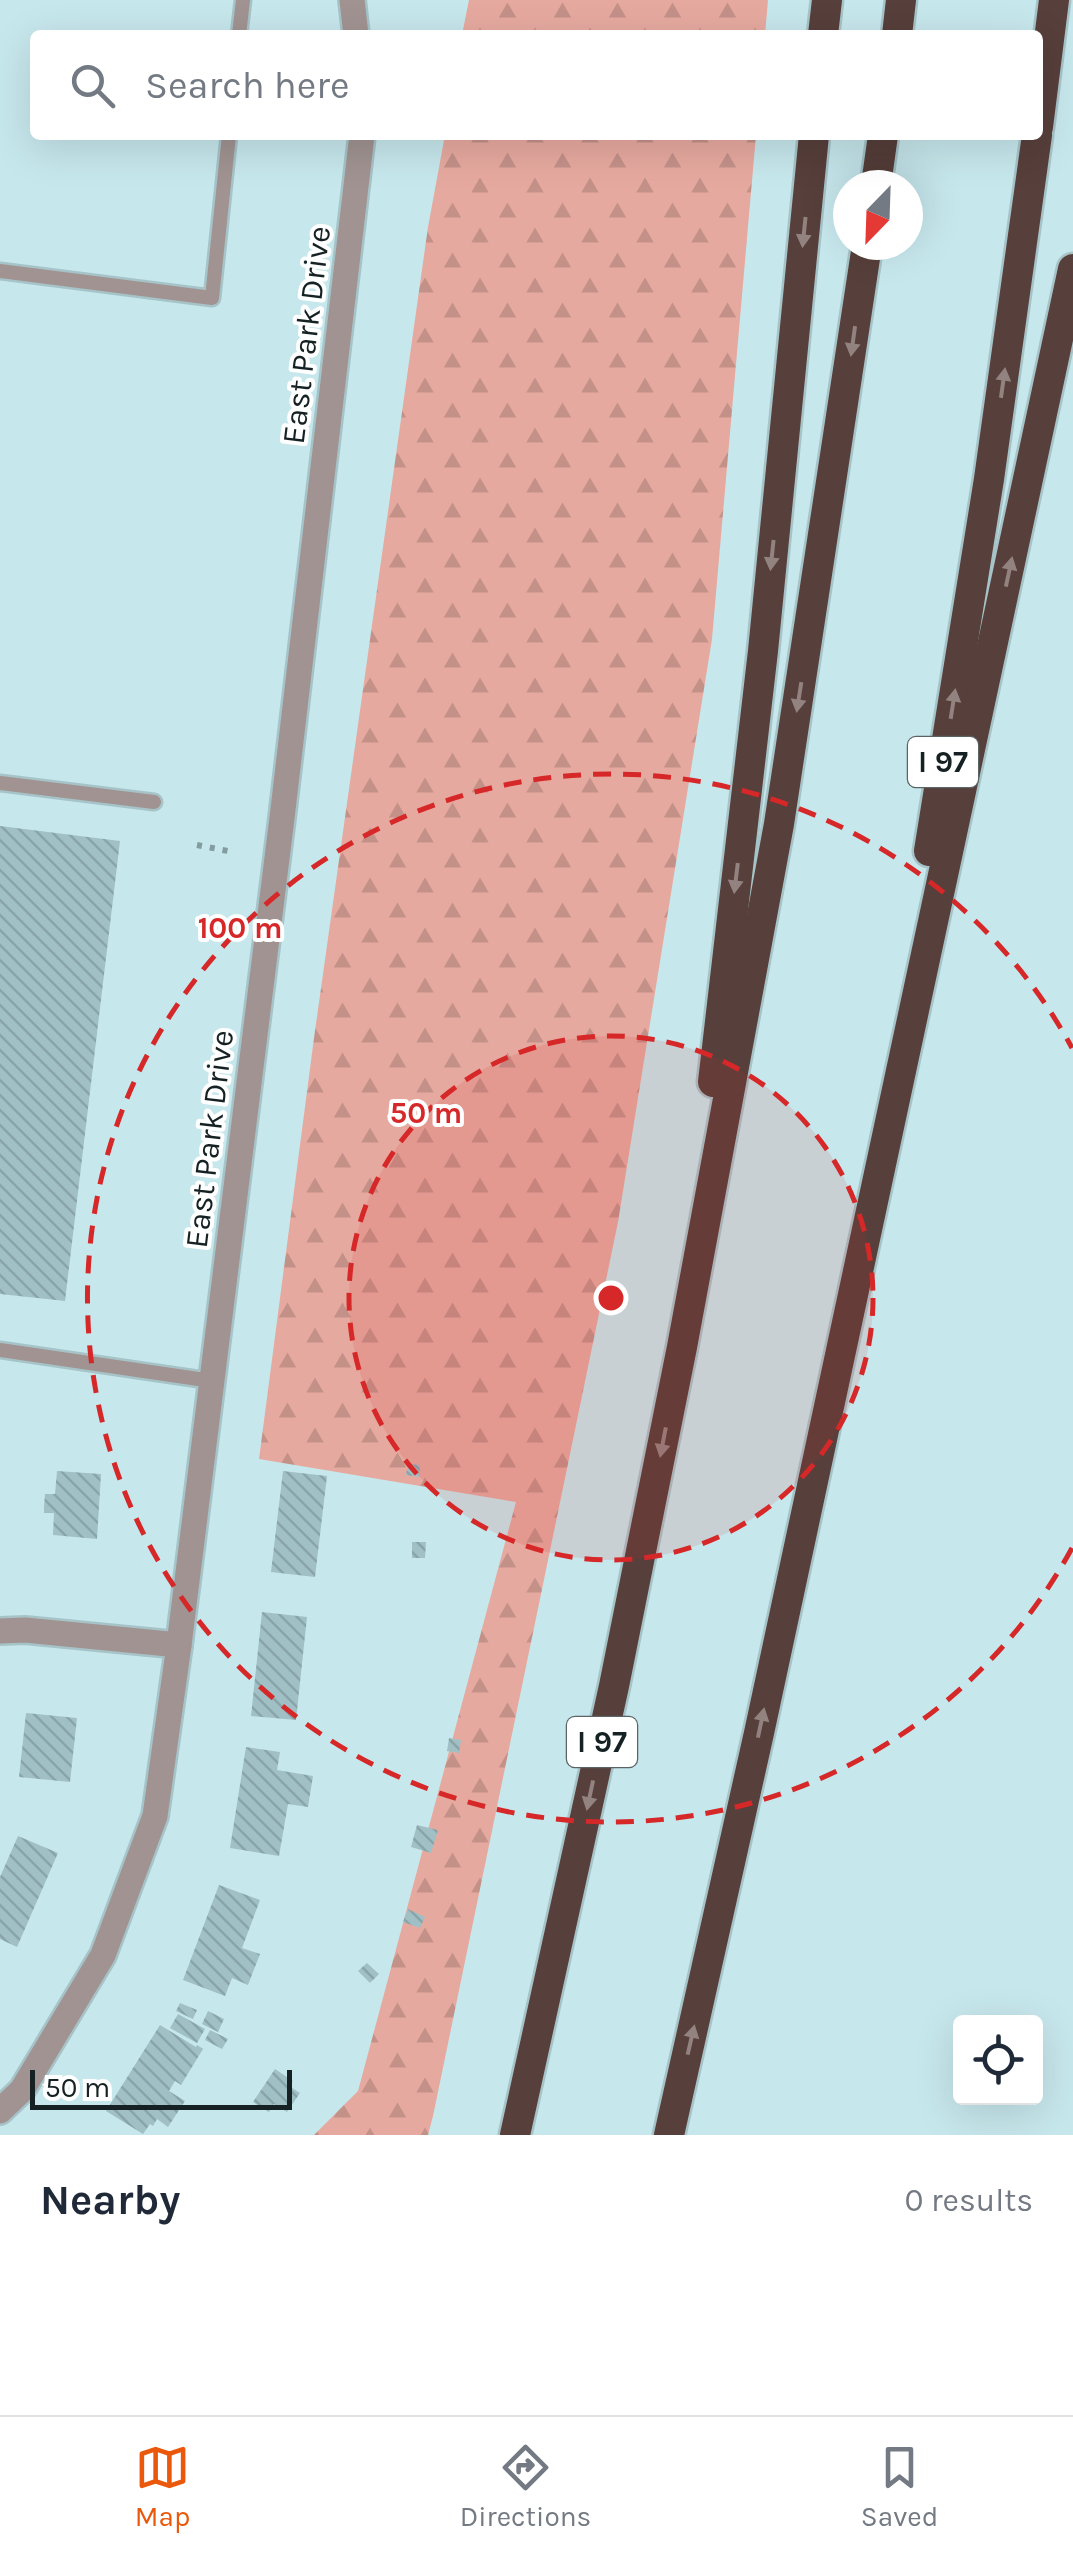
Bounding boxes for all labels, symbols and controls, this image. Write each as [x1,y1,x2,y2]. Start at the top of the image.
search box [30,30,1043,140]
icon: search [65,58,120,113]
text: Search here [145,63,349,108]
north arrow [833,170,923,260]
one-way arrow [796,217,812,248]
street label: East Park Drive [275,224,338,446]
one-way arrow [845,326,861,358]
one-way arrow [995,366,1011,398]
one-way arrow [764,540,780,572]
one-way arrow [1002,556,1017,587]
one-way arrow [790,682,806,714]
one-way arrow [946,688,961,719]
road number: I 97 [908,737,978,787]
one-way arrow [728,863,744,895]
text: 100 m [198,910,282,946]
street label: East Park Drive [178,1028,241,1250]
text: 50 m [390,1095,462,1131]
centre of rings [593,1280,629,1316]
one-way arrow [655,1427,671,1458]
one-way arrow [754,1707,769,1738]
road number: I 97 [567,1717,637,1767]
one-way arrow [582,1780,598,1811]
map controls [953,2015,1043,2105]
button: locate [953,2015,1043,2105]
one-way arrow [684,2024,699,2055]
scale bar [30,2065,292,2110]
text: 50 m [45,2071,110,2104]
text: Nearby [40,2175,180,2225]
text: 0 results [904,2182,1033,2219]
tab: Map [135,2440,190,2533]
tab: Directions [460,2440,591,2533]
tab: Saved [861,2440,938,2533]

